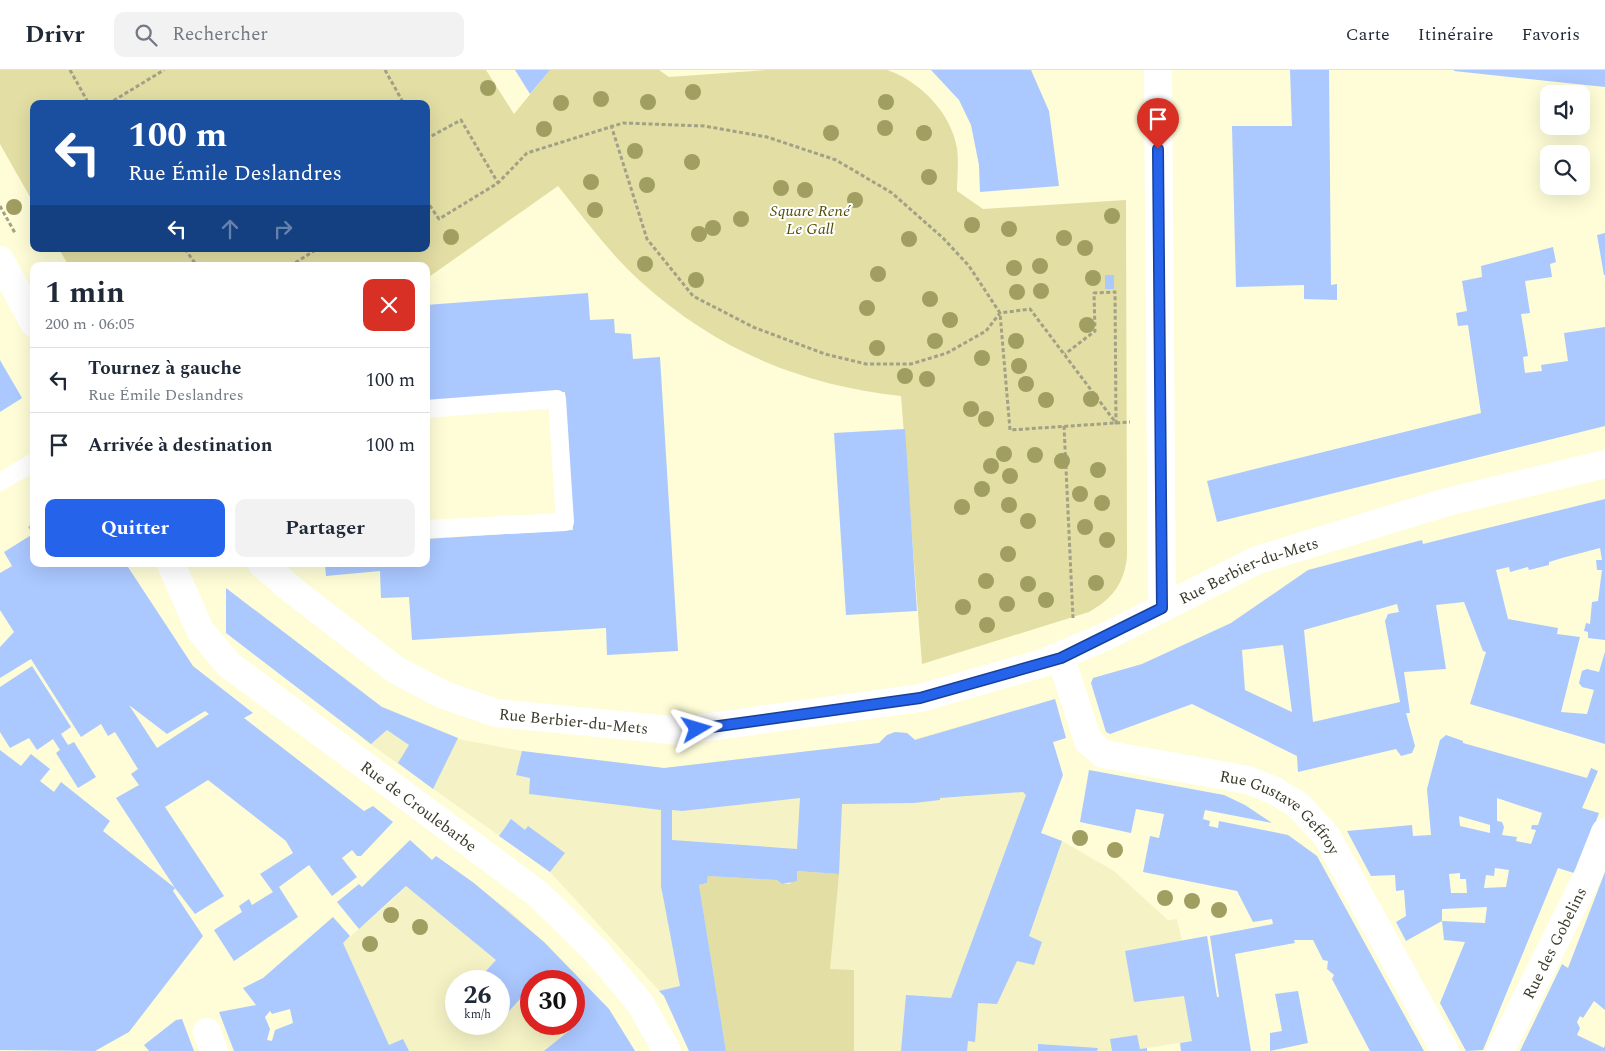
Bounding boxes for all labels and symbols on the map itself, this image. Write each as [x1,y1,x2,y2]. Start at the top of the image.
pin [1137,98,1179,149]
park label: Square René Le Gall [770,199,852,241]
street label: Rue Berbier-du-Mets [1175,531,1321,611]
street label: Rue Berbier-du-Mets [498,702,649,741]
position arrow [670,702,722,754]
street label: Rue de Croulebarbe [355,755,482,858]
street label: Rue Gustave Geffroy [1218,764,1346,860]
street label: Rue des Gobelins [1517,883,1593,1003]
speed limit sign: 30 [520,970,585,1035]

